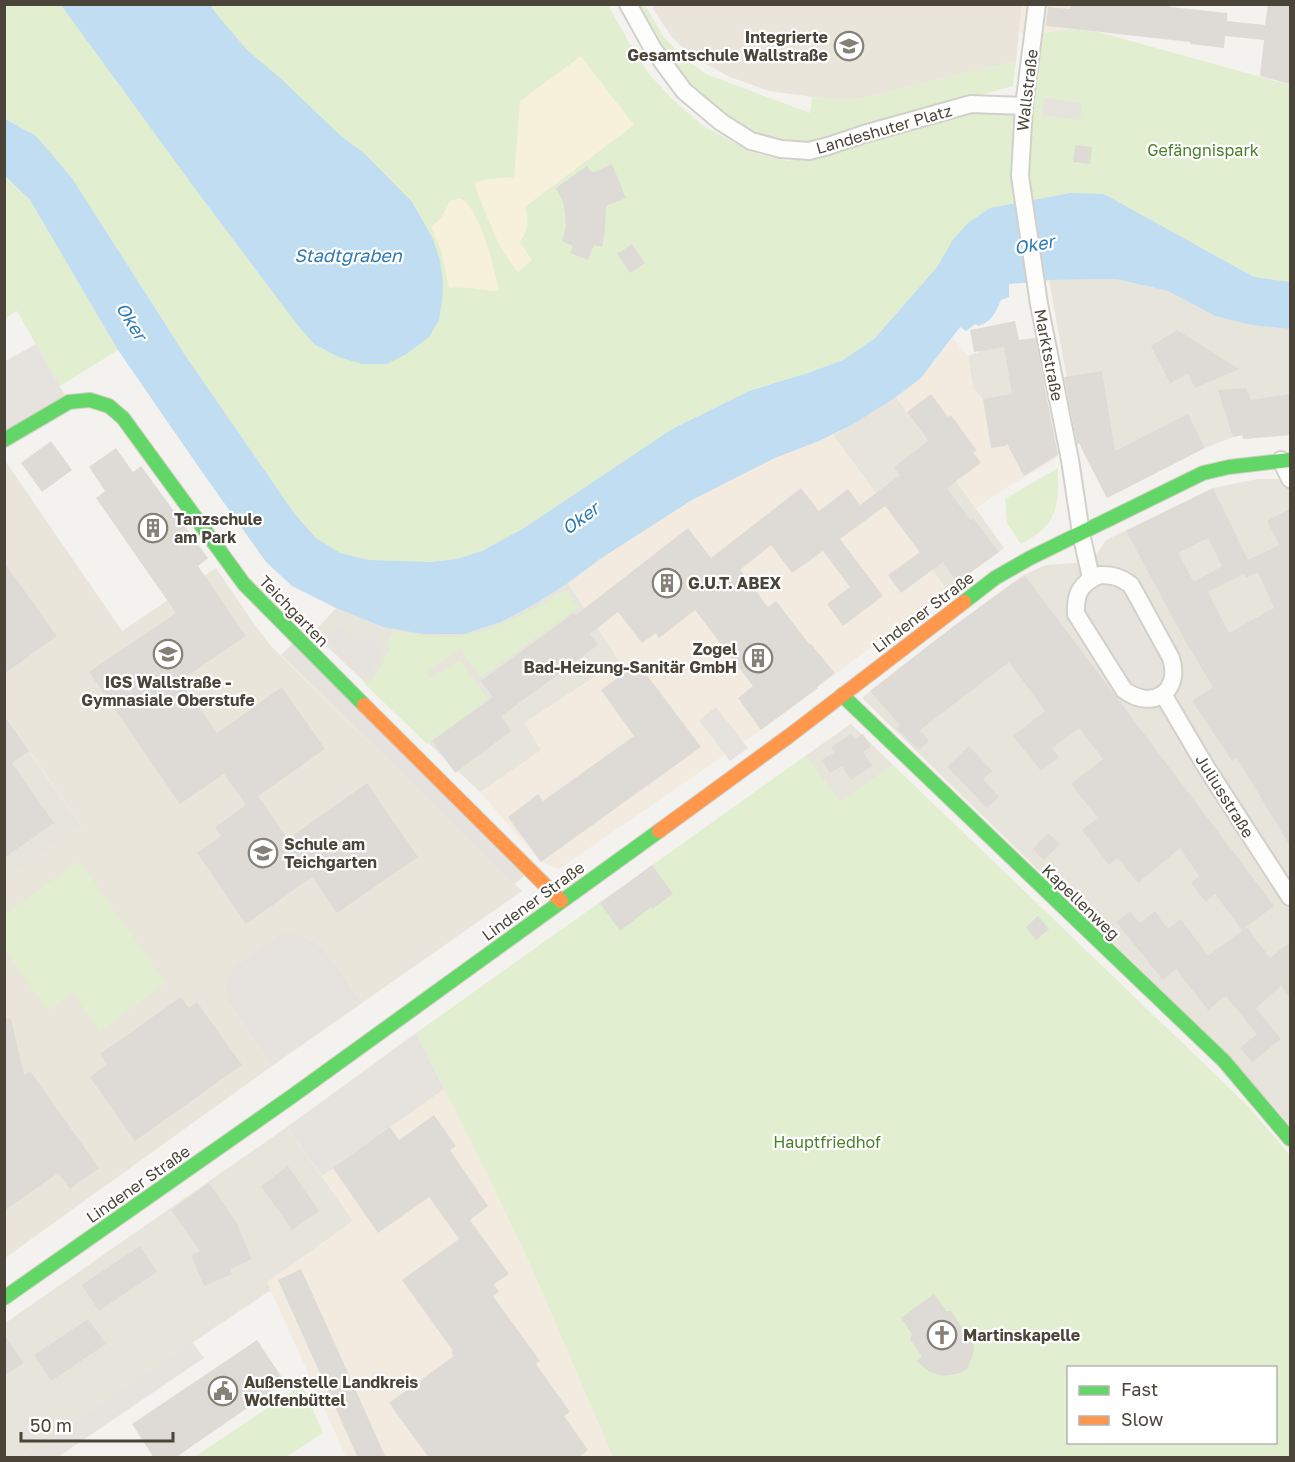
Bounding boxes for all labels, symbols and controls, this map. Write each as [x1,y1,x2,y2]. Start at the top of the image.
place label: Integrierte Gesamtschule Wallstraße [627,27,828,65]
school or university icon: Integrierte Gesamtschule Wallstraße [833,30,865,62]
street label: Wallstraße [1012,48,1042,132]
street label: Landeshuter Platz [814,100,954,158]
park label: Gefängnispark [1147,140,1259,160]
water label: Oker [1012,229,1059,258]
water label: Stadtgraben [294,244,403,266]
water label: Oker [112,298,154,347]
street label: Marktstraße [1030,307,1068,403]
water label: Oker [557,495,605,539]
place label: Tanzschule am Park [174,509,262,547]
building icon: Tanzschule am Park [137,512,169,544]
building icon: G.U.T. ABEX [651,567,683,599]
street label: Lindener Straße [868,567,978,657]
street label: Teichgarten [255,571,333,651]
place label: G.U.T. ABEX [688,573,782,593]
school or university icon: IGS Wallstraße - Gymnasiale Oberstufe [152,638,184,670]
place label: Zogel Bad-Heizung-Sanitär GmbH [524,639,738,677]
building icon: Zogel Bad-Heizung-Sanitär GmbH [742,642,774,674]
place label: IGS Wallstraße - Gymnasiale Oberstufe [81,672,255,710]
street label: Juliusstraße [1191,751,1259,841]
place label: Schule am Teichgarten [284,834,377,872]
school or university icon: Schule am Teichgarten [247,837,279,869]
street label: Lindener Straße [478,857,588,945]
street label: Kapellenweg [1038,860,1124,944]
park label: Hauptfriedhof [773,1132,881,1152]
street label: Lindener Straße [82,1141,194,1227]
church icon: Martinskapelle [926,1319,958,1351]
place label: Martinskapelle [963,1325,1080,1345]
legend [1067,1366,1277,1444]
place label: Außenstelle Landkreis Wolfenbüttel [244,1372,418,1410]
public building icon: Außenstelle Landkreis Wolfenbüttel [207,1375,239,1407]
text: Fast [1121,1378,1158,1400]
scale bar [21,1405,172,1443]
text: Slow [1121,1408,1164,1430]
text: 50 m [30,1414,72,1436]

